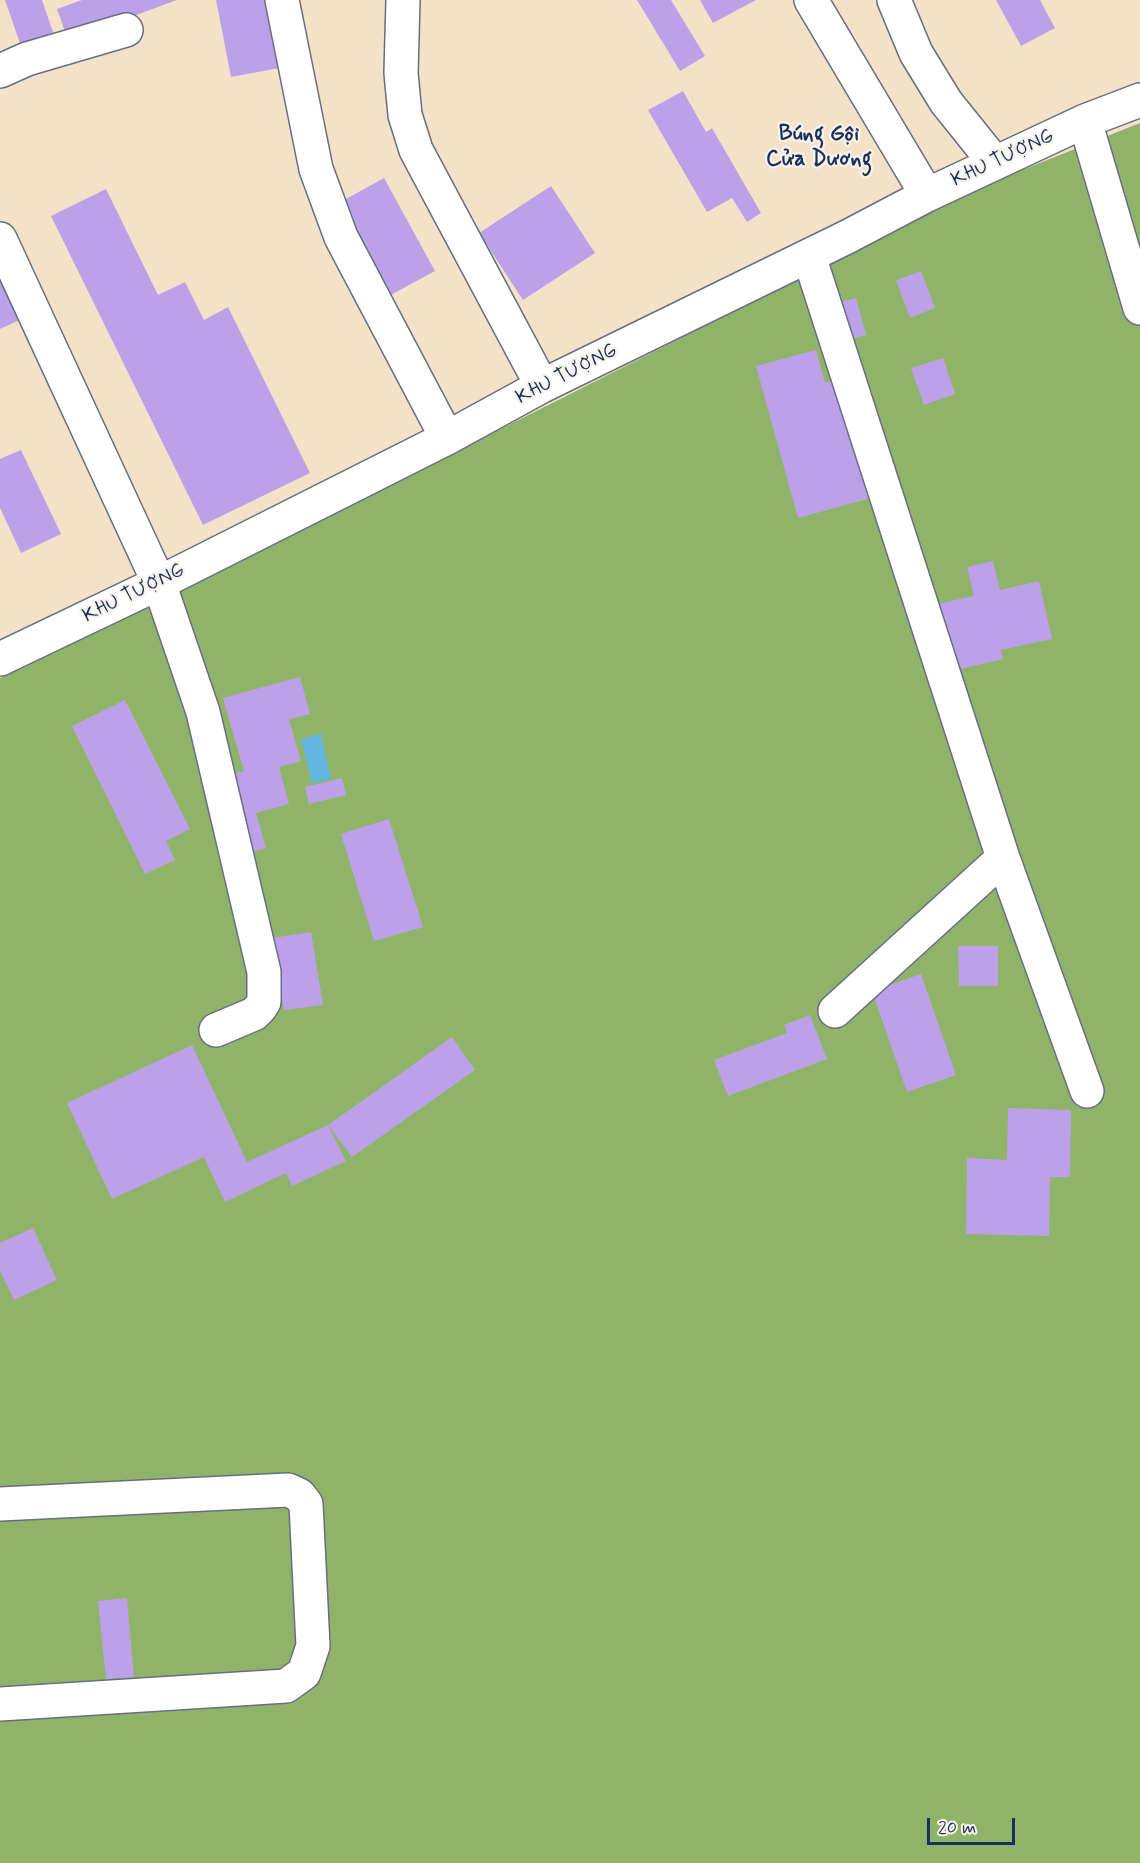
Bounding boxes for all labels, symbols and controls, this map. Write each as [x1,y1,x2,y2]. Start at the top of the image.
district label: Búng Gội Cửa Dương [766,122,872,174]
street label: KHU TƯỢNG [948,125,1058,193]
street label: KHU TƯỢNG [512,339,622,411]
street label: KHU TƯỢNG [79,559,189,629]
scale bar [930,1806,1018,1844]
text: 20 m [938,1816,976,1840]

